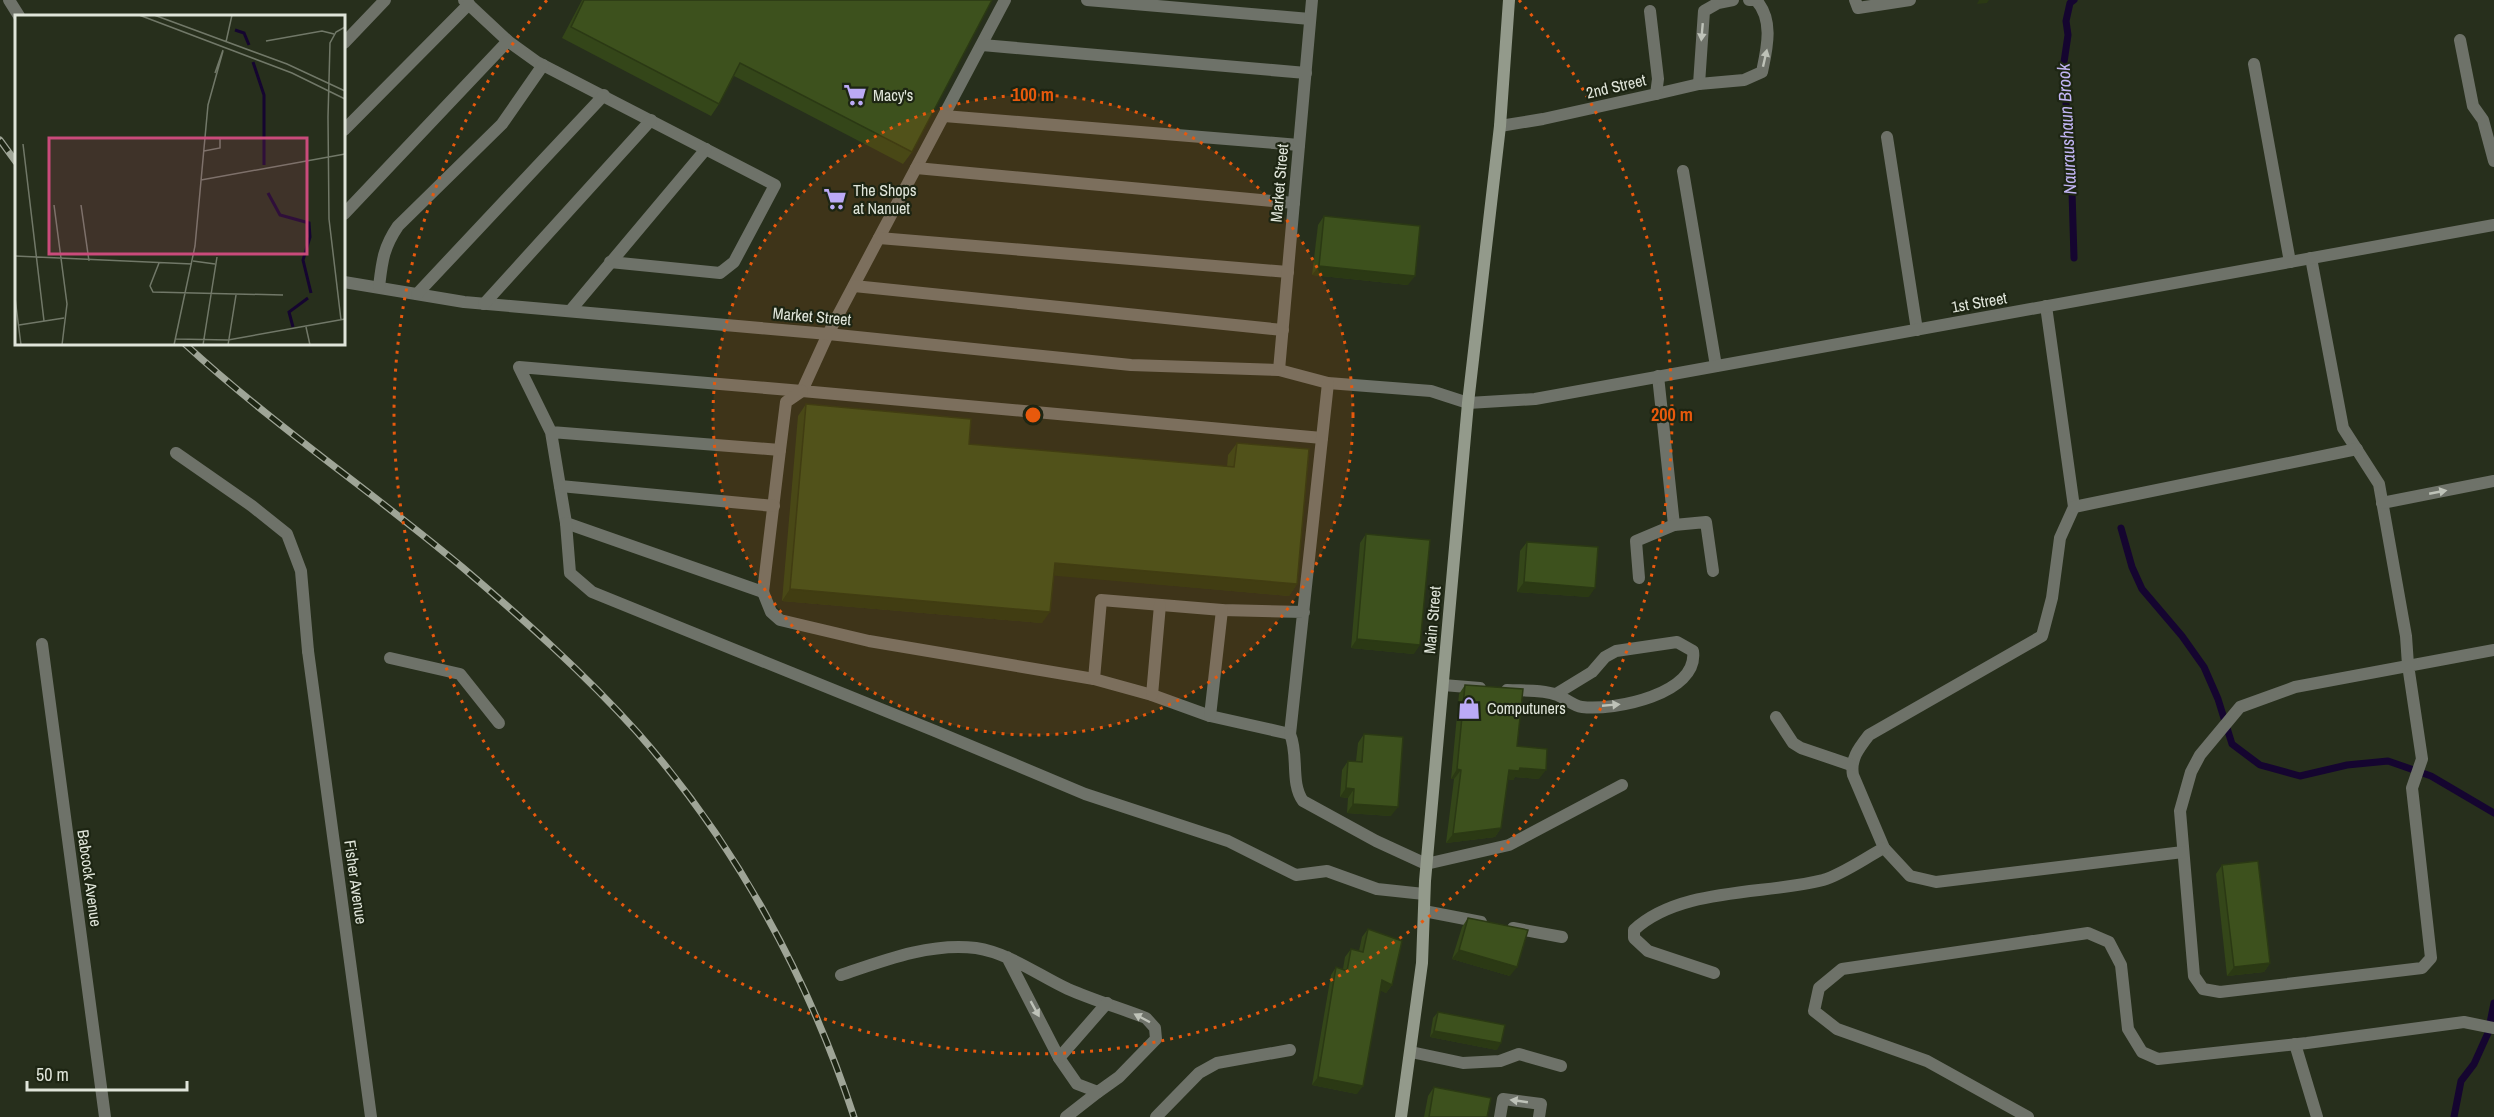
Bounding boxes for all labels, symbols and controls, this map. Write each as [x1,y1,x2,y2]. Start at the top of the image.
inset map [15,15,345,345]
one-way arrow [1698,23,1707,42]
one-way arrow [1761,48,1770,67]
water label: Nauraushaun Brook [2051,62,2082,195]
street label: 2nd Street [1584,68,1648,104]
supermarket icon: Macy's [842,82,868,108]
text: 100 m [1012,82,1054,107]
place label: Macy's [873,84,913,106]
street label: Market Street [1265,142,1293,223]
place label: The Shops at Nanuet [853,179,916,219]
supermarket icon: The Shops at Nanuet [822,186,848,212]
street label: 1st Street [1949,286,2009,318]
street label: Market Street [772,302,853,330]
text: 200 m [1651,402,1693,427]
centre of rings [1023,405,1043,425]
one-way arrow [2429,487,2448,496]
street label: Main Street [1418,585,1446,655]
shop icon: Computuners [1456,695,1482,721]
place label: Computuners [1487,697,1566,719]
one-way arrow [1601,700,1620,710]
street label: Babcock Avenue [72,828,108,928]
street label: Fisher Avenue [339,839,373,925]
one-way arrow [1030,1000,1040,1017]
one-way arrow [1133,1013,1150,1023]
scale bar [27,1054,188,1092]
text: 50 m [36,1062,69,1087]
one-way arrow [1510,1096,1529,1105]

